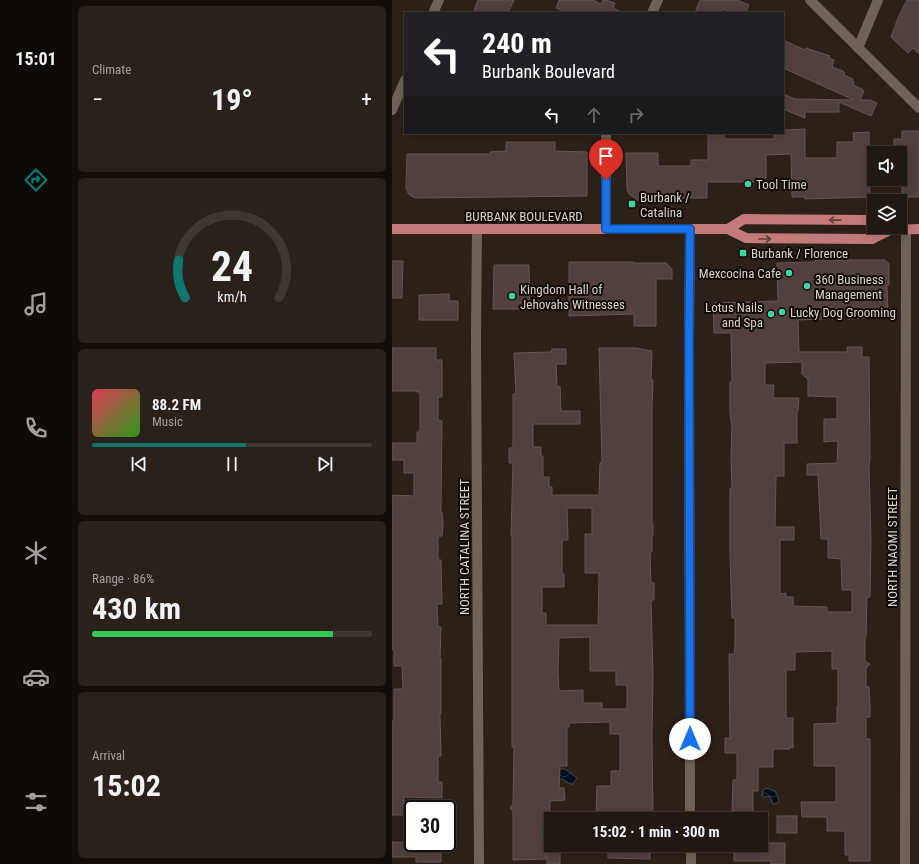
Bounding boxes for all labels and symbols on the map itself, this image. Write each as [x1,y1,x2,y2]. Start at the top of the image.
pin [589,139,623,180]
place label: Tool Time [756,177,807,192]
marker: Tool Time [743,179,753,189]
place label: Burbank / Catalina [640,190,690,220]
marker: Burbank / Catalina [627,199,637,209]
street label: BURBANK BOULEVARD [465,209,583,224]
one-way arrow [829,216,842,224]
one-way arrow [758,235,771,243]
place label: Burbank / Florence [751,246,848,261]
marker: Burbank / Florence [738,248,748,258]
place label: Mexcocina Cafe [699,266,781,281]
marker: Mexcocina Cafe [784,268,794,278]
place label: 360 Business Management [815,272,884,302]
marker: 360 Business Management [802,281,812,291]
place label: Kingdom Hall of Jehovahs Witnesses [520,282,625,312]
marker: Kingdom Hall of Jehovahs Witnesses [507,291,517,301]
place label: Lotus Nails and Spa [705,300,763,330]
place label: Lucky Dog Grooming [790,305,896,320]
marker: Lucky Dog Grooming [777,307,787,317]
marker: Lotus Nails and Spa [766,309,776,319]
street label: NORTH CATALINA STREET [457,479,472,615]
street label: NORTH NAOMI STREET [885,487,900,607]
position arrow [669,718,711,760]
speed limit sign: 30 [404,800,456,852]

